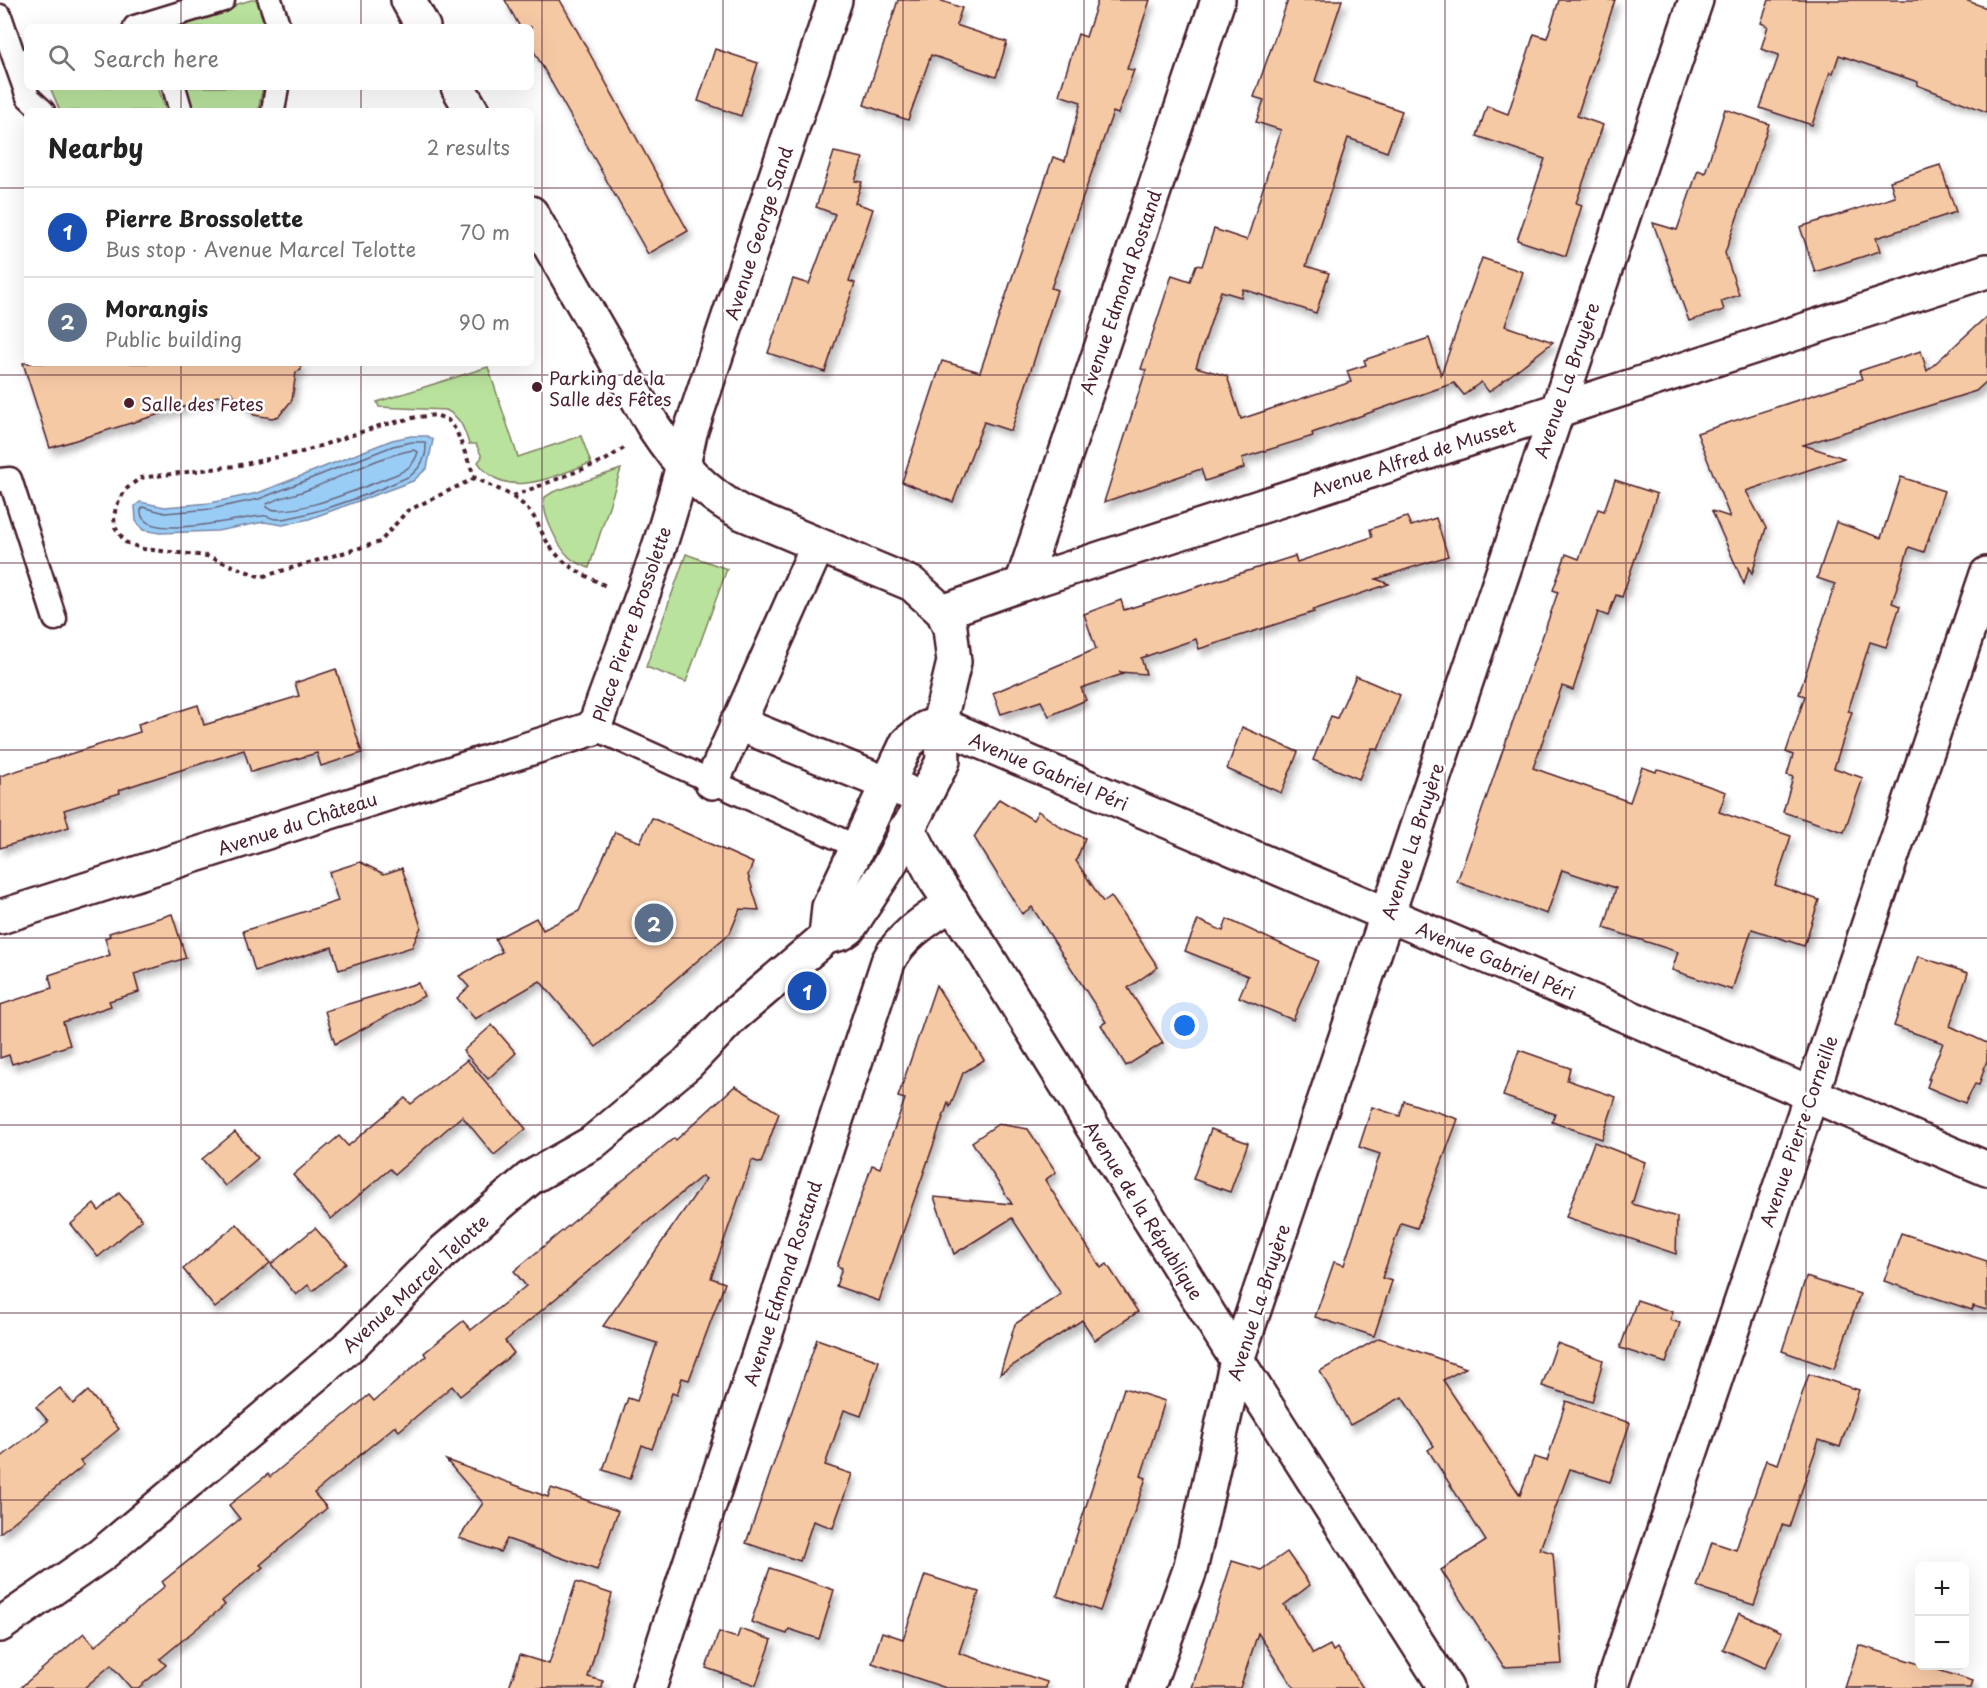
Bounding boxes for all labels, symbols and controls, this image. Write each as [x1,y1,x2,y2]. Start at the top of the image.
search box [24,24,534,90]
icon: search [45,41,78,74]
text: Search here [93,41,219,74]
text: Nearby [48,128,143,167]
text: 2 results [427,132,510,162]
street label: Avenue George Sand [717,143,799,323]
street label: Avenue Edmond Rostand [1072,186,1168,398]
text: Pierre Brossolette [105,201,303,234]
text: 1 [63,217,72,247]
text: 70 m [460,217,510,247]
text: Bus stop · Avenue Marcel Telotte [105,234,416,264]
text: Morangis [105,291,208,324]
street label: Avenue La Bruyère [1527,298,1605,462]
text: 2 [60,307,75,337]
text: 90 m [459,307,510,337]
text: Public building [105,324,242,354]
place label: Parking de la Salle des Fêtes [549,364,671,412]
marker: Parking de la Salle des Fêtes [530,380,544,394]
place label: Salle des Fetes [141,390,263,417]
marker: Salle des Fetes [122,396,136,410]
street label: Avenue Alfred de Musset [1307,411,1519,503]
street label: Place Pierre Brossolette [585,523,677,725]
street label: Avenue Gabriel Péri [965,725,1133,817]
street label: Avenue La Bruyère [1374,759,1450,923]
street label: Avenue du Château [214,784,380,862]
pin: 2 [634,900,674,946]
street label: Avenue Gabriel Péri [1412,914,1580,1006]
pin: 1 [788,968,826,1014]
your location [1170,1011,1199,1040]
street label: Avenue Pierre Corneille [1753,1031,1844,1230]
street label: Avenue de la République [1078,1115,1210,1305]
street label: Avenue Edmond Rostand [736,1177,828,1389]
street label: Avenue Marcel Telotte [336,1208,494,1358]
street label: Avenue La Bruyère [1220,1220,1296,1384]
map controls [1915,1562,1969,1670]
button: + [1915,1562,1969,1616]
button: − [1915,1616,1969,1670]

